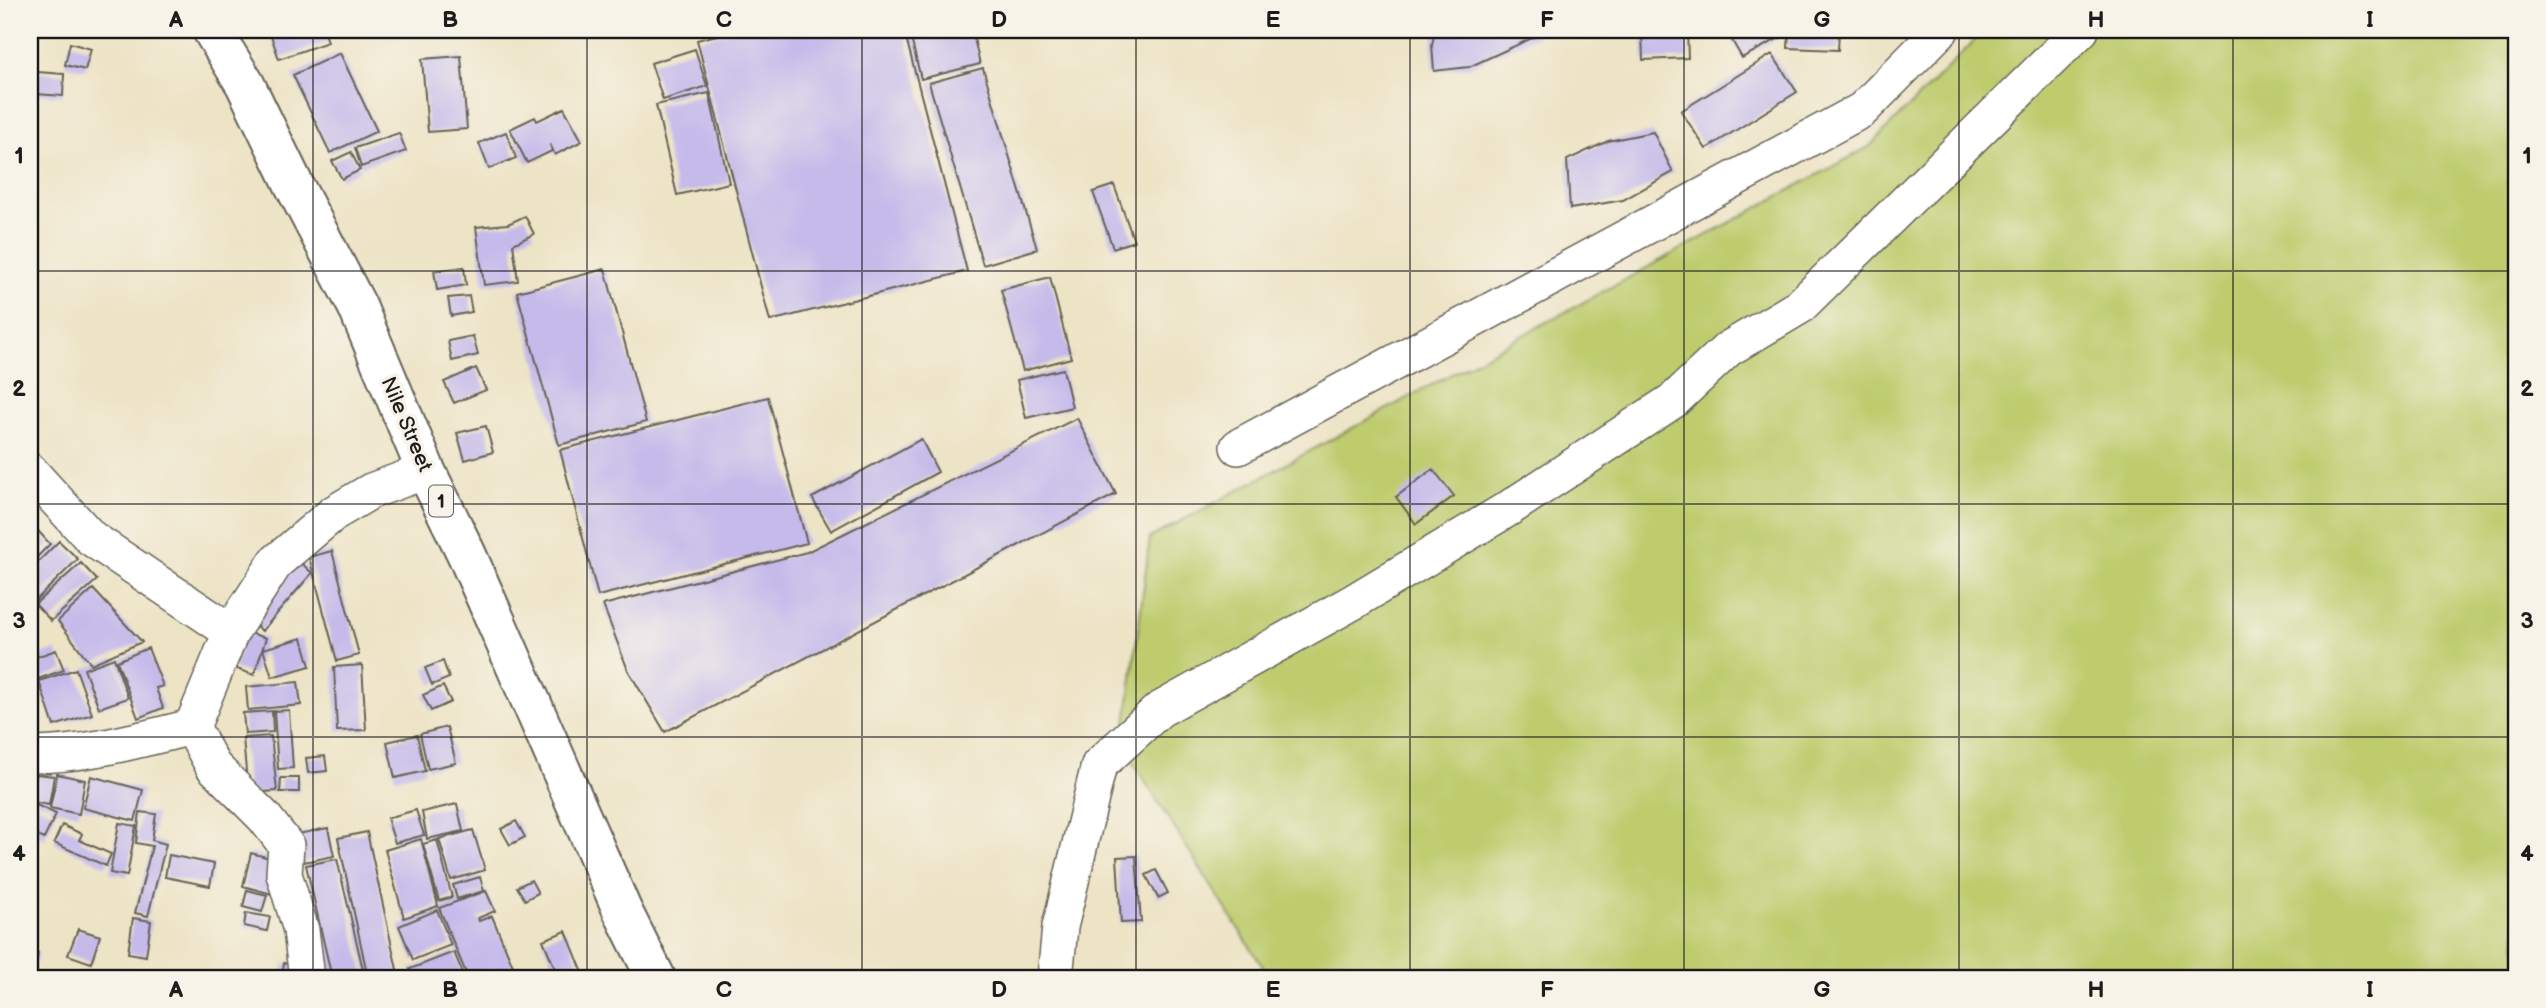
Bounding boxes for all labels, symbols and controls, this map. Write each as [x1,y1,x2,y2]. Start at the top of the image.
text: A [168,6,184,34]
text: B [442,6,458,34]
text: C [716,6,732,34]
text: D [991,6,1007,34]
text: E [1266,6,1281,34]
text: F [1540,6,1554,34]
text: G [1814,6,1831,34]
text: H [2087,6,2105,34]
text: I [2366,6,2374,34]
text: 1 [14,142,24,170]
text: 1 [2522,142,2532,170]
street label: Nile Street [375,373,438,476]
text: 2 [12,375,26,403]
text: 2 [2520,375,2534,403]
road number: 1 [429,486,453,516]
text: 3 [12,607,26,635]
text: 3 [2520,607,2534,635]
text: 4 [12,840,26,868]
text: 4 [2520,840,2534,868]
text: A [168,976,184,1004]
text: B [442,976,458,1004]
text: C [716,976,732,1004]
text: D [991,976,1007,1004]
text: E [1266,976,1281,1004]
text: F [1540,976,1554,1004]
text: G [1814,976,1831,1004]
text: H [2087,976,2105,1004]
text: I [2366,976,2374,1004]

